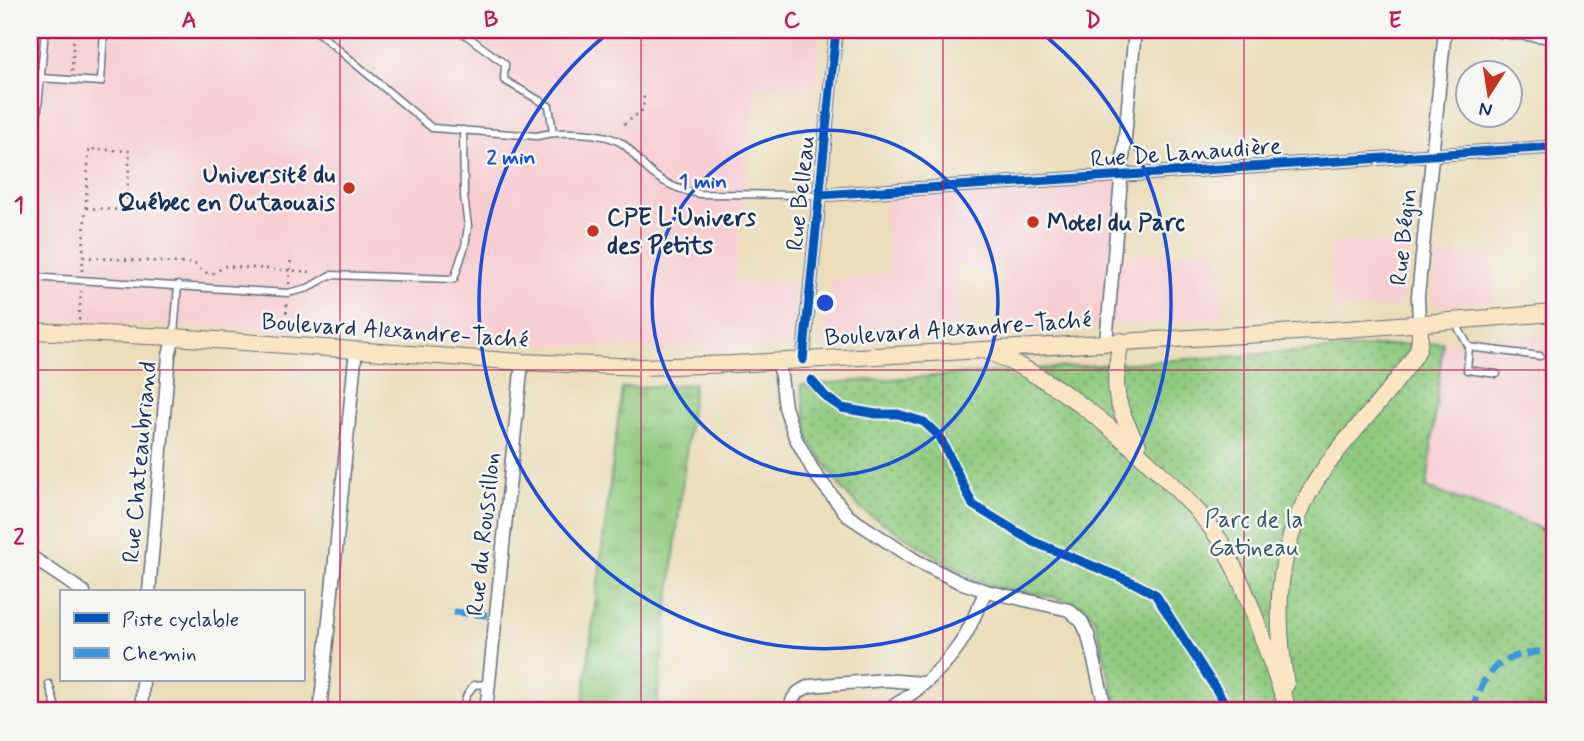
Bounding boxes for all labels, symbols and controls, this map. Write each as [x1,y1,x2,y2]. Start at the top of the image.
text: A [181,6,197,36]
text: B [484,6,499,36]
text: C [784,6,801,36]
text: D [1085,6,1101,36]
text: E [1388,6,1402,36]
north arrow [1454,60,1524,130]
text: N [1477,96,1495,123]
street label: Rue De Lanaudière [1090,131,1283,176]
street label: Rue Belleau [780,134,823,252]
text: 2 min [486,144,536,172]
place label: Université du Québec en Outaouais [118,160,335,219]
text: 1 min [679,168,727,196]
marker: Université du Québec en Outaouais [341,180,357,196]
street label: Rue Bégin [1384,187,1425,287]
text: 1 [14,191,24,221]
place label: CPE L'Univers des Petits [607,203,756,262]
place label: Motel du Parc [1047,208,1185,239]
marker: Motel du Parc [1025,214,1041,230]
marker: CPE L'Univers des Petits [585,223,601,239]
centre of rings [813,291,837,315]
street label: Boulevard Alexandre-Taché [824,305,1093,354]
street label: Boulevard Alexandre-Taché [260,307,530,356]
street label: Rue Chateaubriand [116,360,165,564]
street label: Rue du Roussillon [460,451,509,618]
park label: Parc de la Gatineau [1205,505,1303,564]
text: 2 [13,523,25,553]
legend [60,590,304,682]
text: Piste cyclable [122,606,239,634]
text: Chemin [122,640,196,668]

